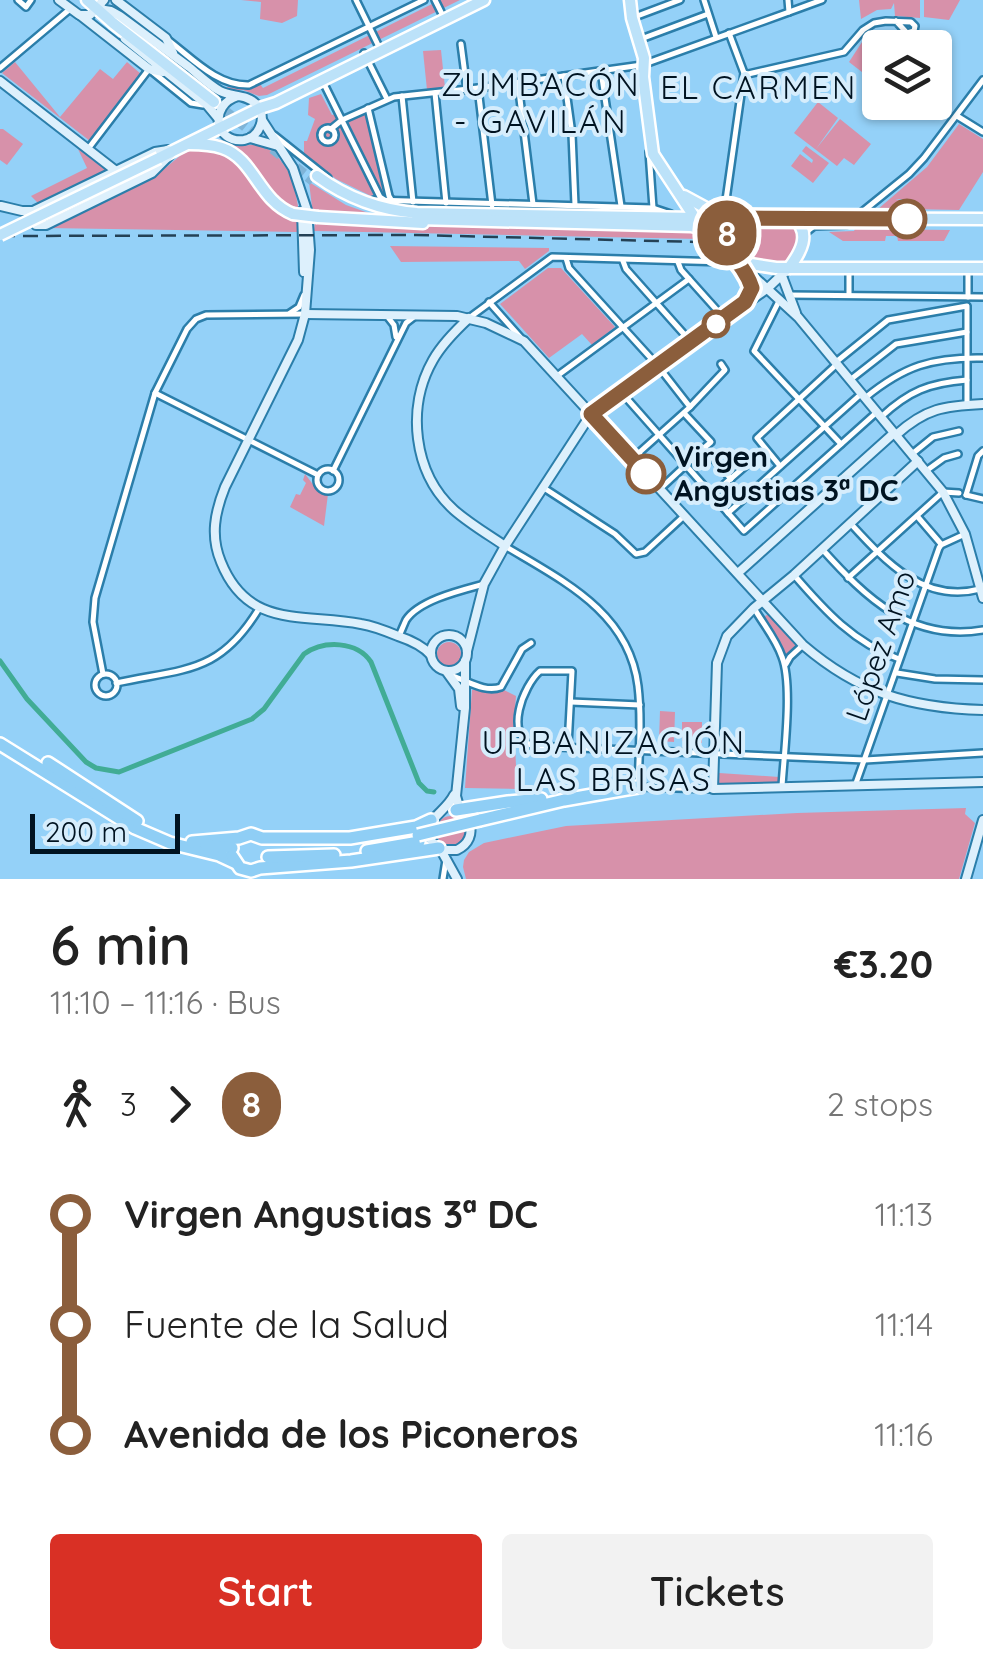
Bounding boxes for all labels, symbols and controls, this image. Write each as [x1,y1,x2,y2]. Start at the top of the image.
map controls [862,30,952,120]
button: layers [862,30,952,120]
district label: ZUMBACÓN - GAVILÁN [441,64,641,141]
district label: EL CARMEN [660,67,858,107]
line badge: 8 [694,200,760,266]
unlabelled marker [888,200,926,238]
text: 8 [717,211,737,255]
unlabelled marker [703,311,729,337]
place label: Virgen Angustias 3ª DC [674,437,899,509]
marker: Virgen Angustias 3ª DC [627,455,665,493]
street label: López Amo [837,565,924,726]
district label: URBANIZACIÓN LAS BRISAS [482,722,746,799]
scale bar [30,809,180,854]
text: 200 m [45,814,127,849]
text: 6 min [50,910,191,979]
text: €3.20 [834,940,933,988]
text: 11:10 – 11:16 · Bus [50,982,281,1022]
icon: walk [50,1077,105,1132]
icon: forward [152,1077,207,1132]
text: 8 [242,1082,261,1126]
text: 3 [120,1084,137,1124]
text: 2 stops [827,1084,933,1124]
text: Virgen Angustias 3ª DC [124,1190,538,1238]
text: 11:13 [875,1194,933,1234]
text: Fuente de la Salud [124,1300,449,1348]
text: 11:14 [875,1304,933,1344]
text: Avenida de los Piconeros [124,1410,578,1458]
text: 11:16 [874,1414,933,1454]
button: Start [50,1534,482,1649]
button: Tickets [502,1534,933,1649]

